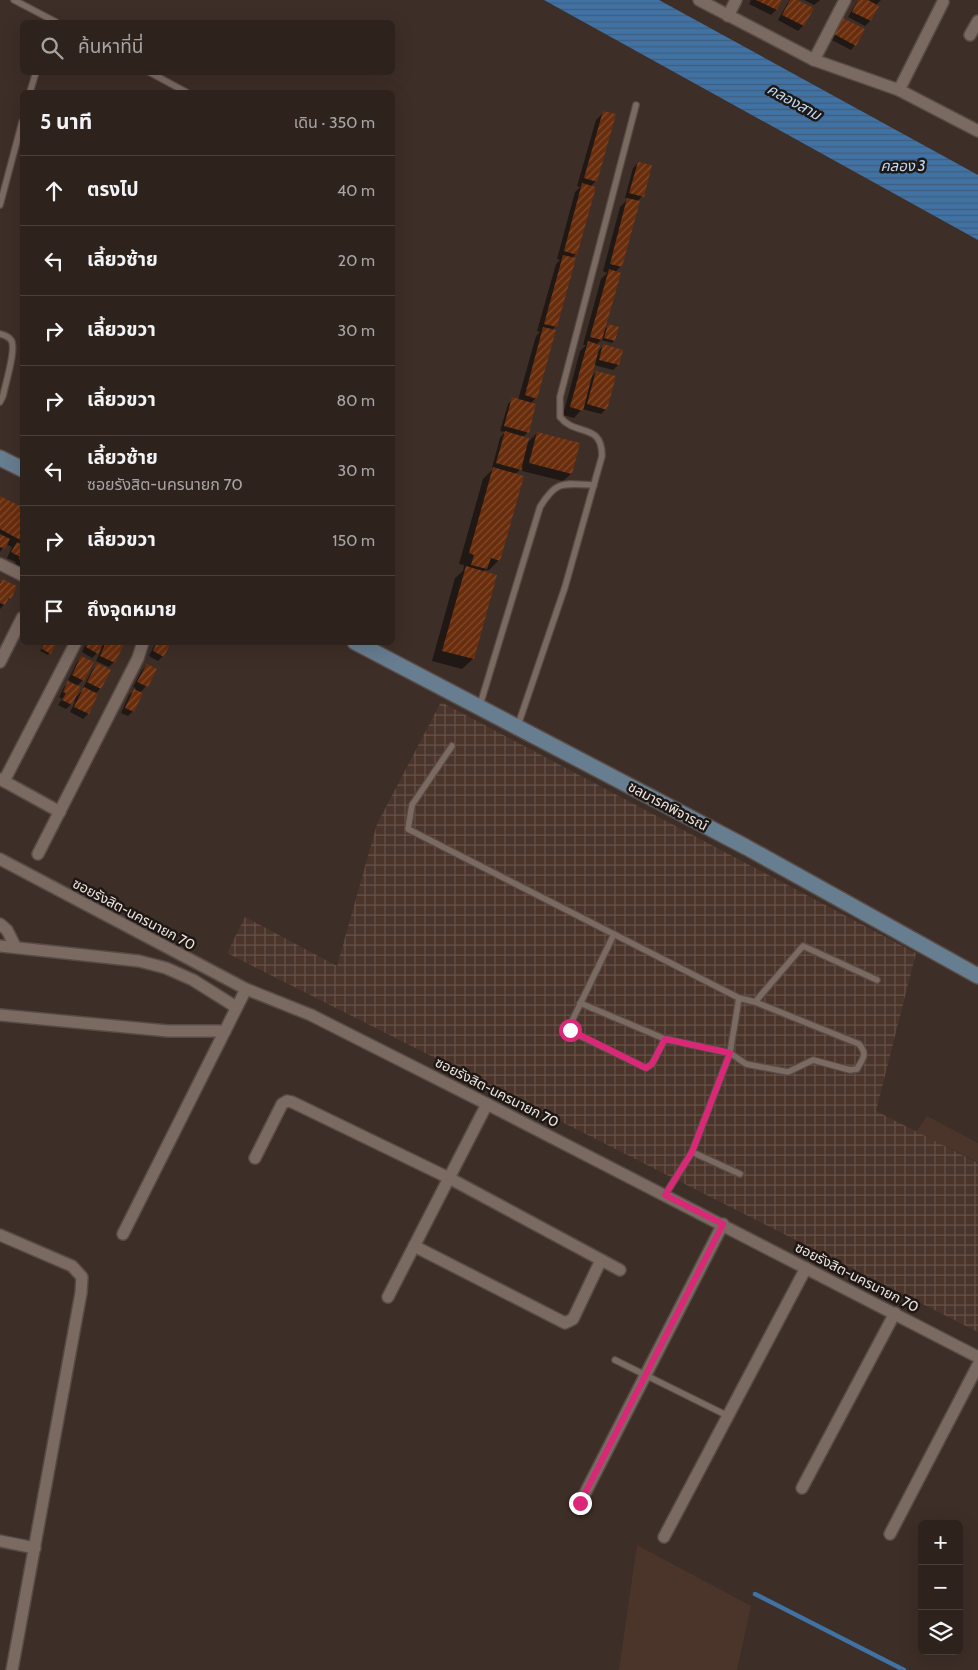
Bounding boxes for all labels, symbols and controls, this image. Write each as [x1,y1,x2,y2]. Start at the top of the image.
search box [20,20,395,75]
icon: search [38,34,66,62]
text: ค้นหาที่นี่ [78,35,143,58]
water label: คลองสาม [764,80,825,125]
text: 5 นาที [40,109,92,134]
text: เดิน · 350 m [294,113,375,132]
water label: คลอง 3 [880,157,926,175]
icon: ahead [40,177,68,205]
text: ตรงไป [87,178,139,201]
text: 40 m [337,181,375,200]
icon: left [40,247,68,275]
text: เลี้ยวซ้าย [87,248,158,271]
text: 20 m [338,251,375,270]
icon: right [40,317,68,345]
text: เลี้ยวขวา [87,318,156,341]
text: 30 m [338,321,375,340]
icon: right [40,387,68,415]
text: เลี้ยวขวา [87,388,156,411]
text: 80 m [337,391,375,410]
text: เลี้ยวซ้าย [87,446,158,469]
icon: left [40,457,68,485]
text: 30 m [338,461,375,480]
text: ซอยรังสิต-นครนายก 70 [87,475,243,494]
icon: right [40,527,68,555]
text: เลี้ยวขวา [87,528,156,551]
text: 150 m [332,531,375,550]
icon: arrive [40,597,68,625]
text: ถึงจุดหมาย [87,598,177,621]
street label: ชลมารคพิจารณ์ [625,777,711,835]
street label: ซอยรังสิต-นครนายก 70 [70,874,199,954]
route start [559,1019,582,1042]
street label: ซอยรังสิต-นครนายก 70 [432,1053,562,1131]
street label: ซอยรังสิต-นครนายก 70 [792,1238,922,1316]
route end [569,1492,592,1515]
map controls [918,1520,963,1655]
button: + [918,1520,963,1565]
button: − [918,1565,963,1610]
button: layers [918,1610,963,1655]

